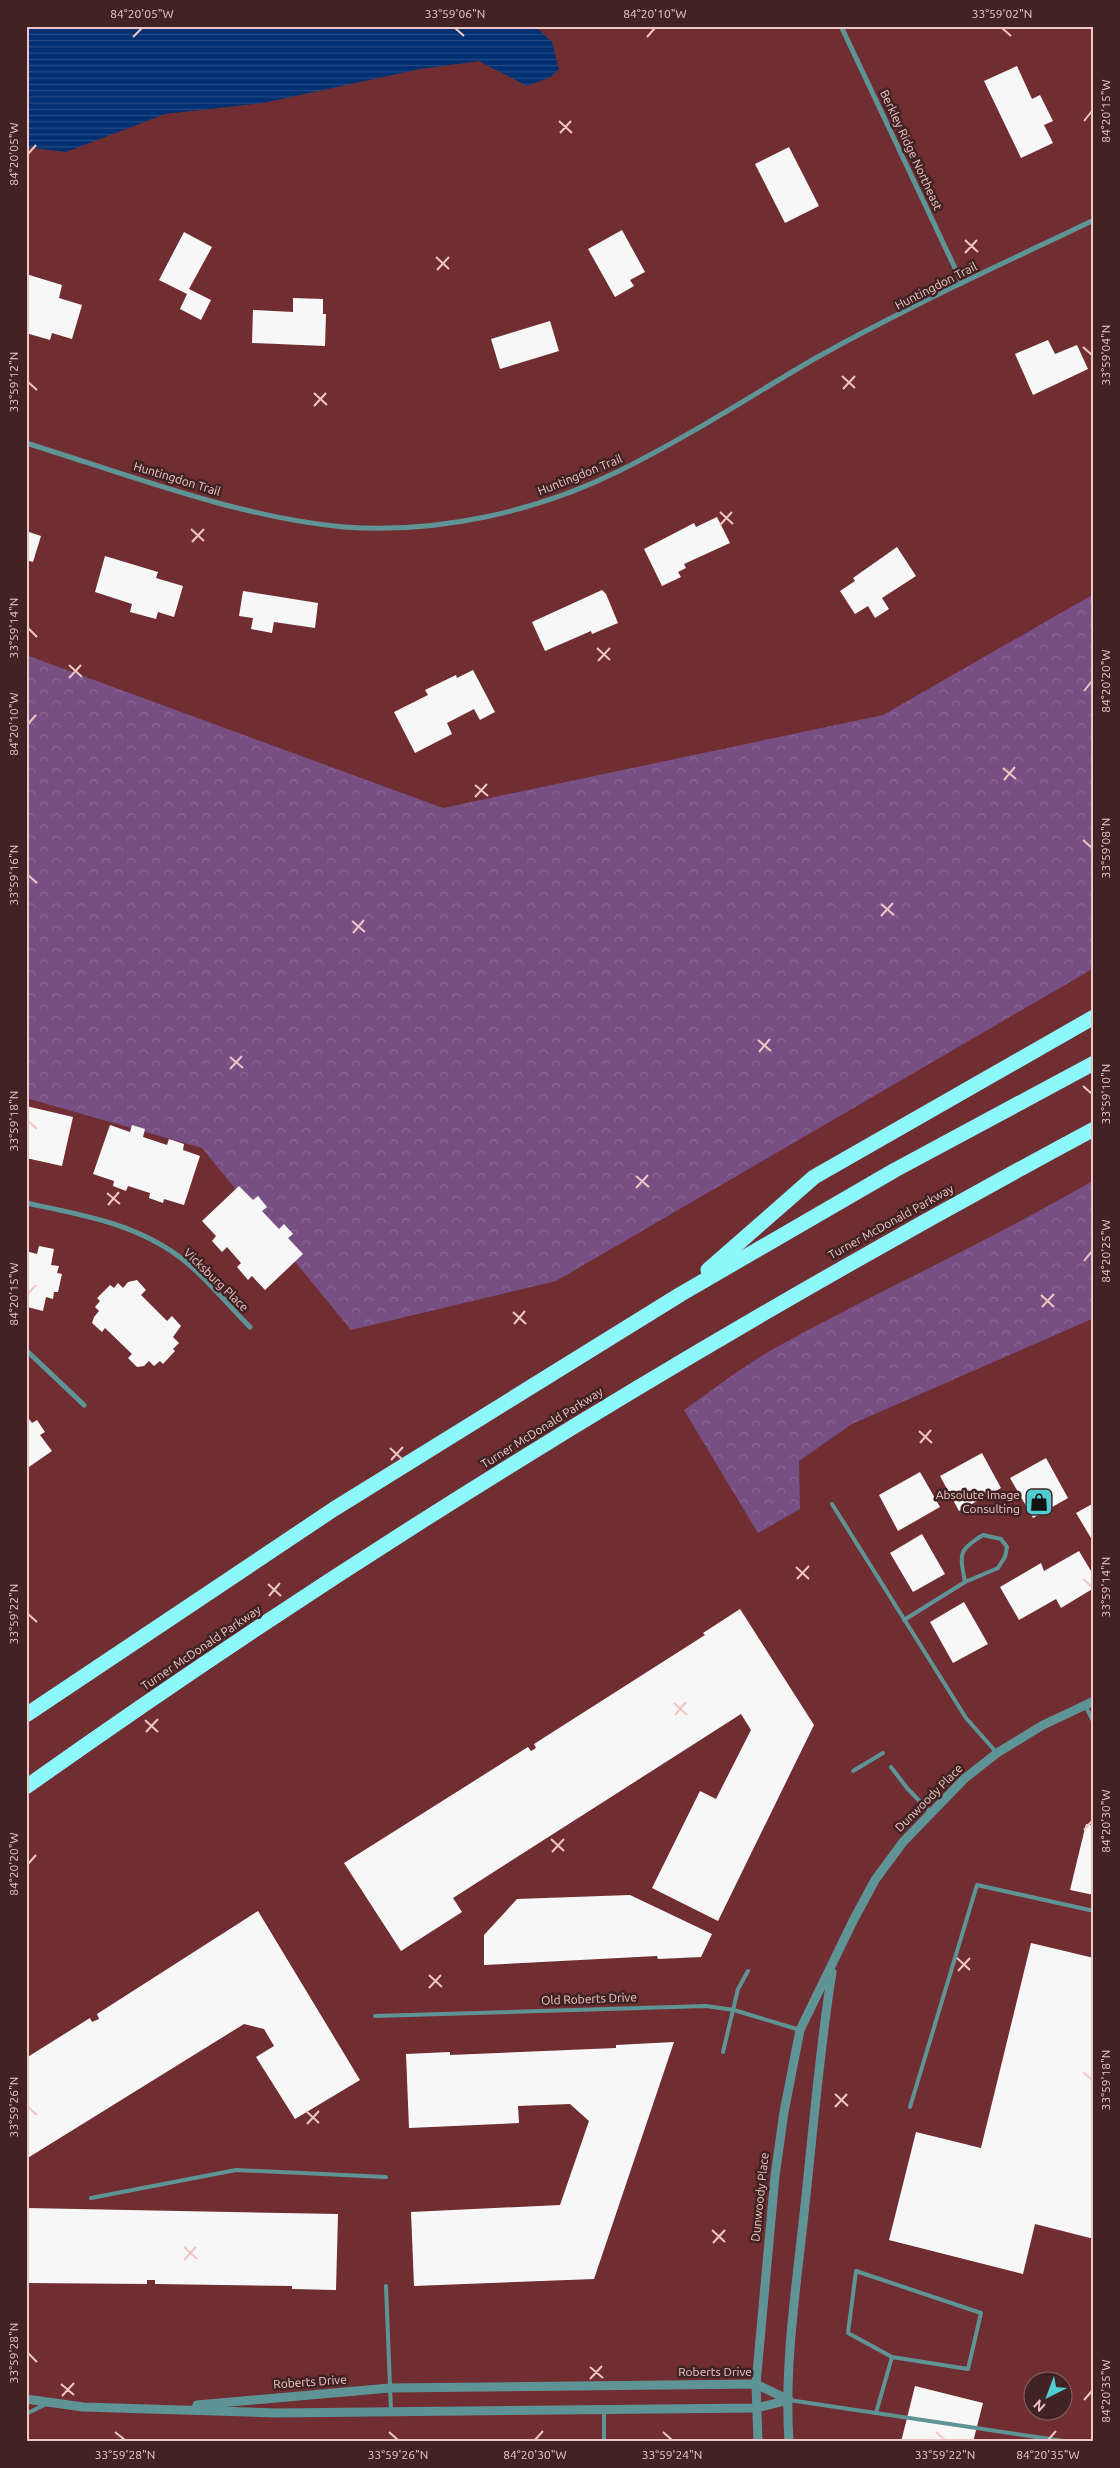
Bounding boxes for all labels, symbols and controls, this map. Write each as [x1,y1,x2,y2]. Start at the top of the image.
text: 84°20'05"W [110,7,174,20]
text: 33°59'06"N [425,7,485,20]
text: 84°20'10"W [623,7,687,20]
text: 33°59'02"N [972,7,1032,20]
text: 84°20'15"W [1099,79,1112,143]
street label: Berkley Ridge Northeast [878,88,945,212]
text: 84°20'05"W [7,122,20,186]
street label: Huntingdon Trail [893,259,979,312]
text: 33°59'04"N [1099,325,1112,385]
text: 33°59'12"N [7,352,20,412]
street label: Huntingdon Trail [536,452,624,497]
street label: Huntingdon Trail [132,459,222,498]
text: 33°59'14"N [7,598,20,658]
text: 84°20'20"W [1099,649,1112,713]
text: 84°20'10"W [7,692,20,756]
text: 33°59'08"N [1099,818,1112,878]
text: 33°59'16"N [7,845,20,905]
text: 33°59'10"N [1099,1064,1112,1124]
text: 33°59'18"N [7,1091,20,1151]
street label: Turner McDonald Parkway [826,1182,956,1261]
text: 84°20'25"W [1099,1219,1112,1283]
street label: Vicksburg Place [181,1246,251,1314]
text: 84°20'15"W [7,1262,20,1326]
street label: Turner McDonald Parkway [478,1385,605,1470]
shop icon: Absolute Image Consulting [1024,1487,1054,1517]
place label: Absolute Image Consulting [936,1488,1020,1515]
text: 33°59'14"N [1099,1557,1112,1617]
text: 33°59'22"N [7,1584,20,1644]
street label: Turner McDonald Parkway [139,1603,263,1692]
street label: Dunwoody Place [892,1761,965,1834]
text: 84°20'30"W [1099,1789,1112,1853]
text: 84°20'20"W [7,1832,20,1896]
street label: Old Roberts Drive [541,1990,637,2007]
text: 33°59'18"N [1099,2050,1112,2110]
text: 33°59'26"N [7,2077,20,2137]
street label: Dunwoody Place [748,2152,771,2242]
text: 33°59'28"N [7,2323,20,2383]
text: 84°20'35"W [1099,2359,1112,2423]
street label: Roberts Drive [678,2365,752,2378]
north arrow [1022,2370,1072,2420]
street label: Roberts Drive [273,2372,347,2391]
text: N [1030,2396,1049,2415]
text: 33°59'28"N [95,2448,155,2461]
text: 33°59'26"N [368,2448,428,2461]
text: 84°20'30"W [503,2448,567,2461]
text: 33°59'24"N [642,2448,702,2461]
text: 33°59'22"N [915,2448,975,2461]
text: 84°20'35"W [1016,2448,1080,2461]

